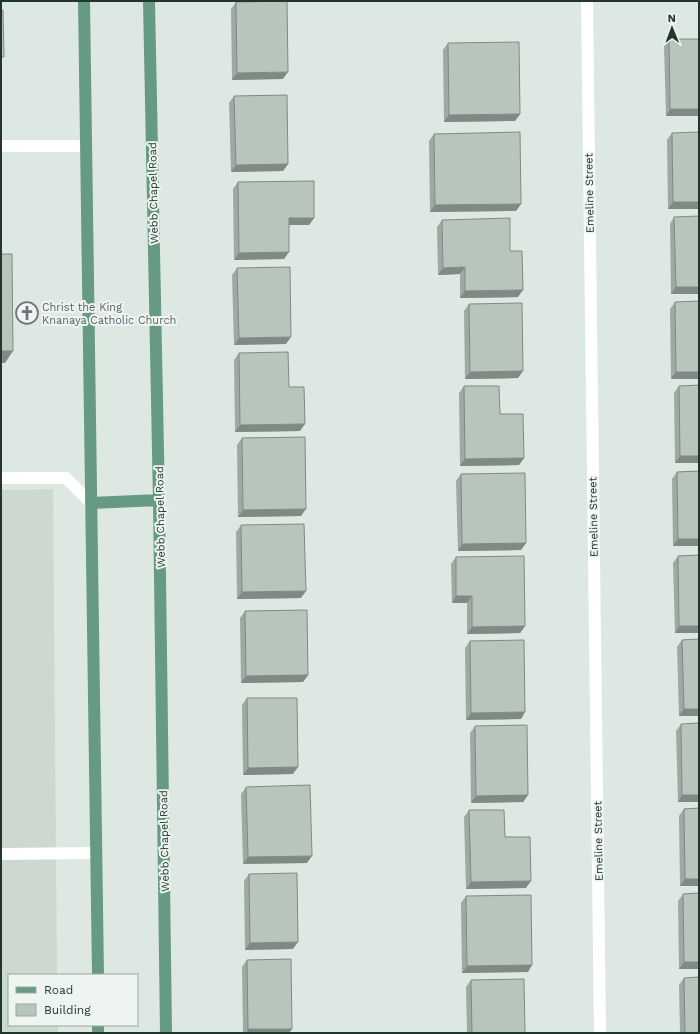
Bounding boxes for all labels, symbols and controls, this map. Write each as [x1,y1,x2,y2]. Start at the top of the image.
north arrow [652,8,692,48]
text: N [668,12,676,25]
street label: Webb Chapel Road [146,142,161,244]
street label: Emeline Street [582,152,597,233]
church icon: Christ the King Knanaya Catholic Church [14,300,40,326]
place label: Christ the King Knanaya Catholic Church [42,301,176,327]
street label: Webb Chapel Road [153,466,168,568]
street label: Emeline Street [586,476,601,557]
street label: Webb Chapel Road [157,790,172,892]
street label: Emeline Street [591,800,606,881]
legend [8,974,138,1026]
text: Road [44,983,73,997]
text: Building [44,1003,91,1017]

